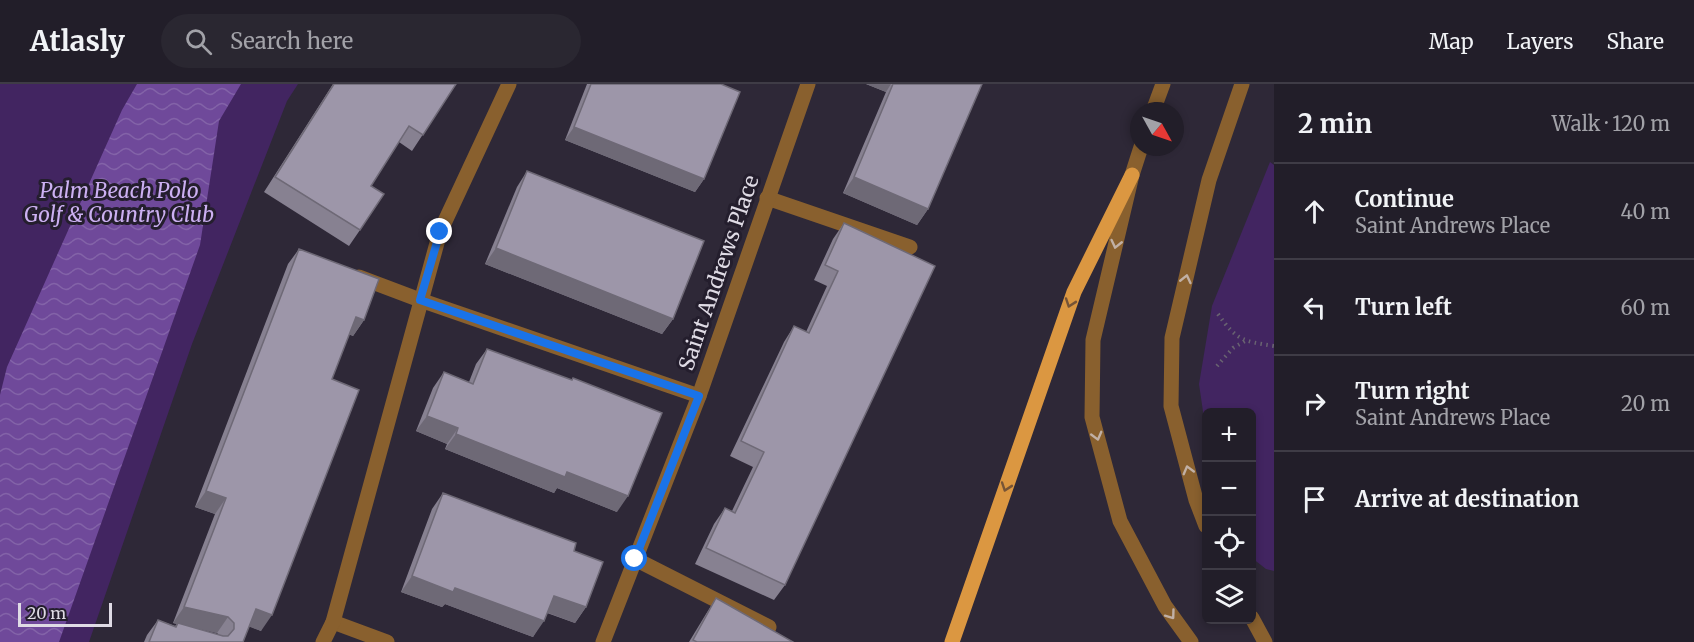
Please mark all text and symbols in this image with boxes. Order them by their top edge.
search box [161,14,581,68]
text: Atlasly [30,23,125,59]
icon: search [182,25,215,58]
text: Search here [230,27,353,55]
text: Map [1429,28,1474,55]
text: Layers [1507,28,1574,55]
text: Share [1607,28,1664,55]
north arrow [1130,102,1184,156]
text: 2 min [1298,107,1372,140]
text: Walk · 120 m [1552,111,1670,136]
street label: Saint Andrews Place [672,172,765,374]
park label: Palm Beach Polo Golf & Country Club [24,177,214,228]
text: Continue [1355,185,1454,213]
icon: ahead [1298,195,1331,228]
text: 40 m [1620,199,1670,224]
text: Saint Andrews Place [1355,213,1550,238]
route end [426,218,452,244]
one-way arrow [1110,239,1123,249]
one-way arrow [1178,275,1191,285]
icon: left [1298,291,1331,324]
text: Turn left [1355,293,1452,321]
text: 60 m [1620,295,1670,320]
one-way arrow [1065,297,1078,308]
text: Turn right [1355,377,1469,405]
icon: right [1298,387,1331,420]
text: 20 m [1621,391,1670,416]
text: Saint Andrews Place [1355,405,1550,430]
map controls [1202,408,1256,624]
button: + [1202,408,1256,462]
one-way arrow [1090,430,1102,441]
button: − [1202,462,1256,516]
one-way arrow [1183,466,1195,476]
one-way arrow [1001,482,1013,492]
icon: arrive [1298,483,1331,516]
text: Arrive at destination [1355,485,1579,513]
button: locate [1202,516,1256,570]
route start [621,545,647,571]
button: layers [1202,570,1256,624]
scale bar [18,600,112,628]
text: 20 m [27,603,66,623]
one-way arrow [1164,608,1175,619]

